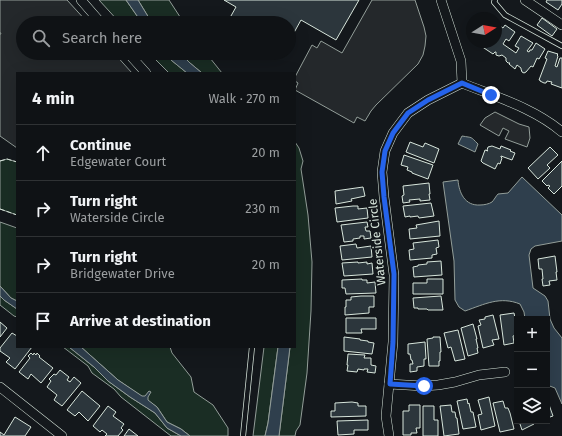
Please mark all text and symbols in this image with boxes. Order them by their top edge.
north arrow [466,12,502,48]
search box [16,16,296,60]
icon: search [30,27,52,49]
text: Search here [62,29,142,47]
route end [482,86,500,104]
text: 4 min [32,88,75,109]
text: Walk · 270 m [208,91,280,106]
text: Continue [70,136,131,154]
icon: ahead [32,142,54,164]
text: 20 m [252,145,280,160]
text: Edgewater Court [70,154,166,169]
text: Turn right [70,192,137,210]
icon: right [32,198,54,220]
street label: Waterside Circle [365,198,389,286]
text: 230 m [245,201,280,216]
text: Waterside Circle [70,210,164,225]
text: Turn right [70,248,137,266]
icon: right [32,254,54,276]
text: 20 m [252,257,280,272]
text: Bridgewater Drive [70,266,175,281]
icon: arrive [32,310,54,332]
text: Arrive at destination [70,312,211,330]
map controls [514,316,550,424]
button: + [514,316,550,352]
button: − [514,352,550,388]
route start [415,377,433,395]
button: layers [514,388,550,424]

